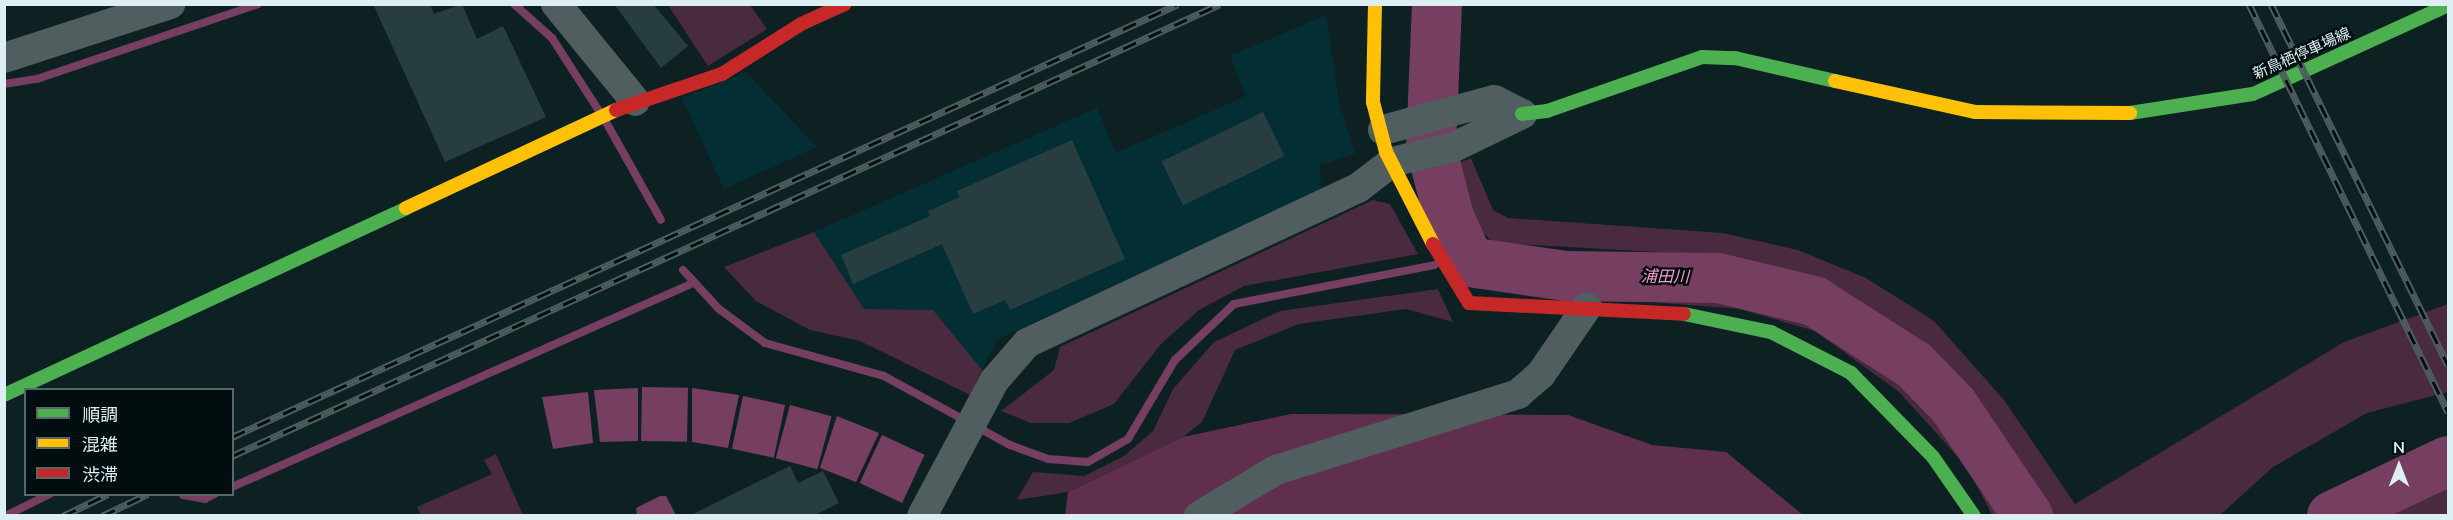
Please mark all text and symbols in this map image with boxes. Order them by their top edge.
street label: 新鳥栖停車場線 [2250,24,2354,84]
water label: 浦田川 [1641,267,1689,287]
legend [24,388,234,496]
text: 順調 [82,403,118,427]
text: 混雑 [82,433,118,457]
north arrow [2369,436,2429,496]
text: N [2393,437,2405,459]
text: 渋滞 [82,463,118,487]

